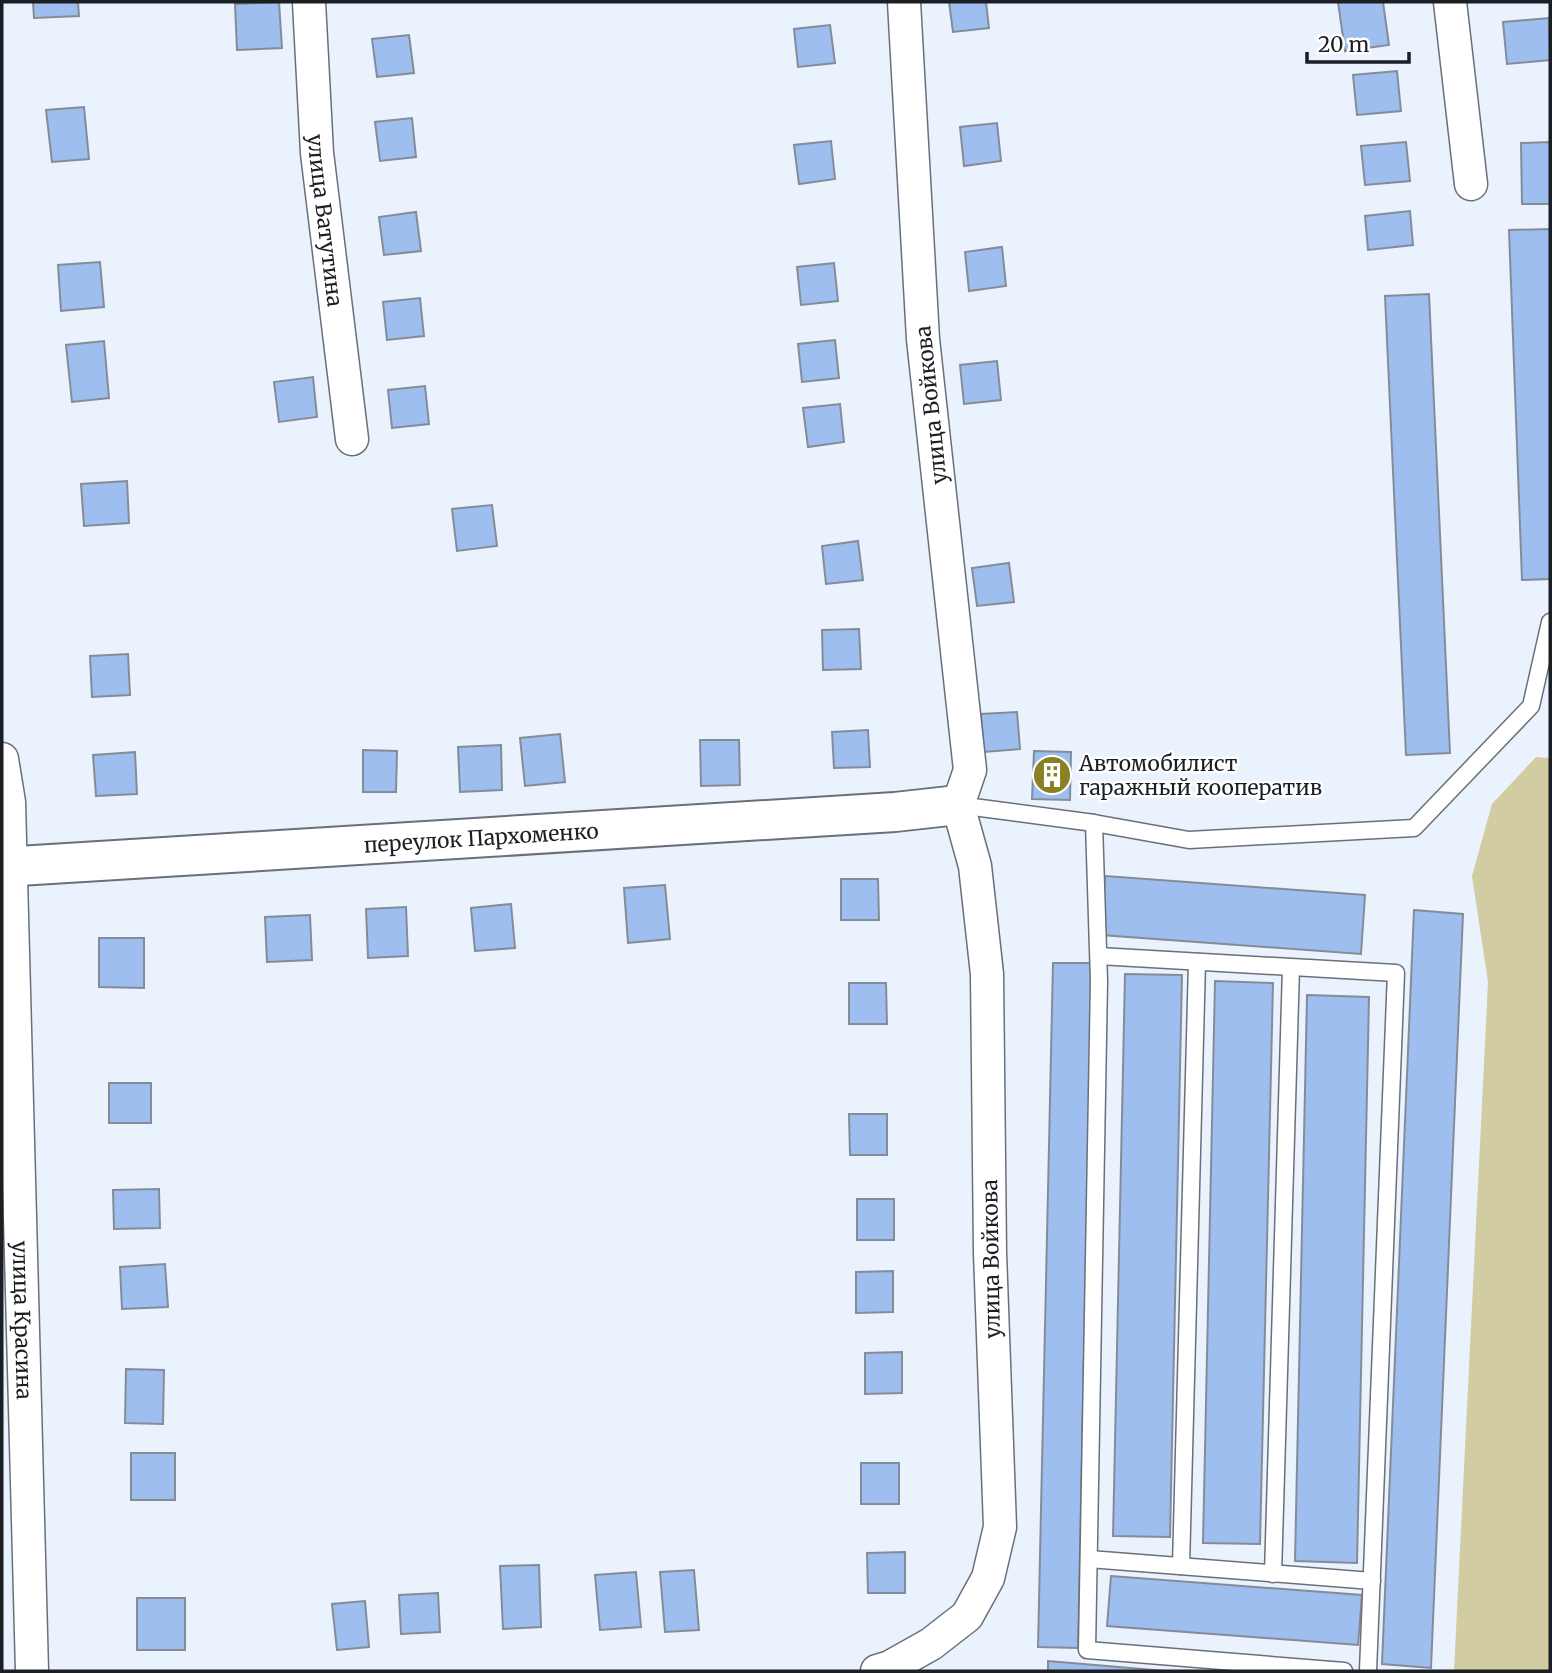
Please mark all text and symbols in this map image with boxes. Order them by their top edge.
scale bar [1307,21,1408,65]
text: 20 m [1318,31,1370,58]
street label: улица Ватутина [303,133,349,308]
street label: улица Войкова [909,324,953,486]
place label: Автомобилист гаражный кооператив [1078,750,1322,801]
building icon: Автомобилист гаражный кооператив [1031,754,1073,796]
street label: переулок Пархоменко [363,817,599,858]
street label: улица Войкова [976,1179,1006,1339]
street label: улица Красина [7,1241,38,1400]

